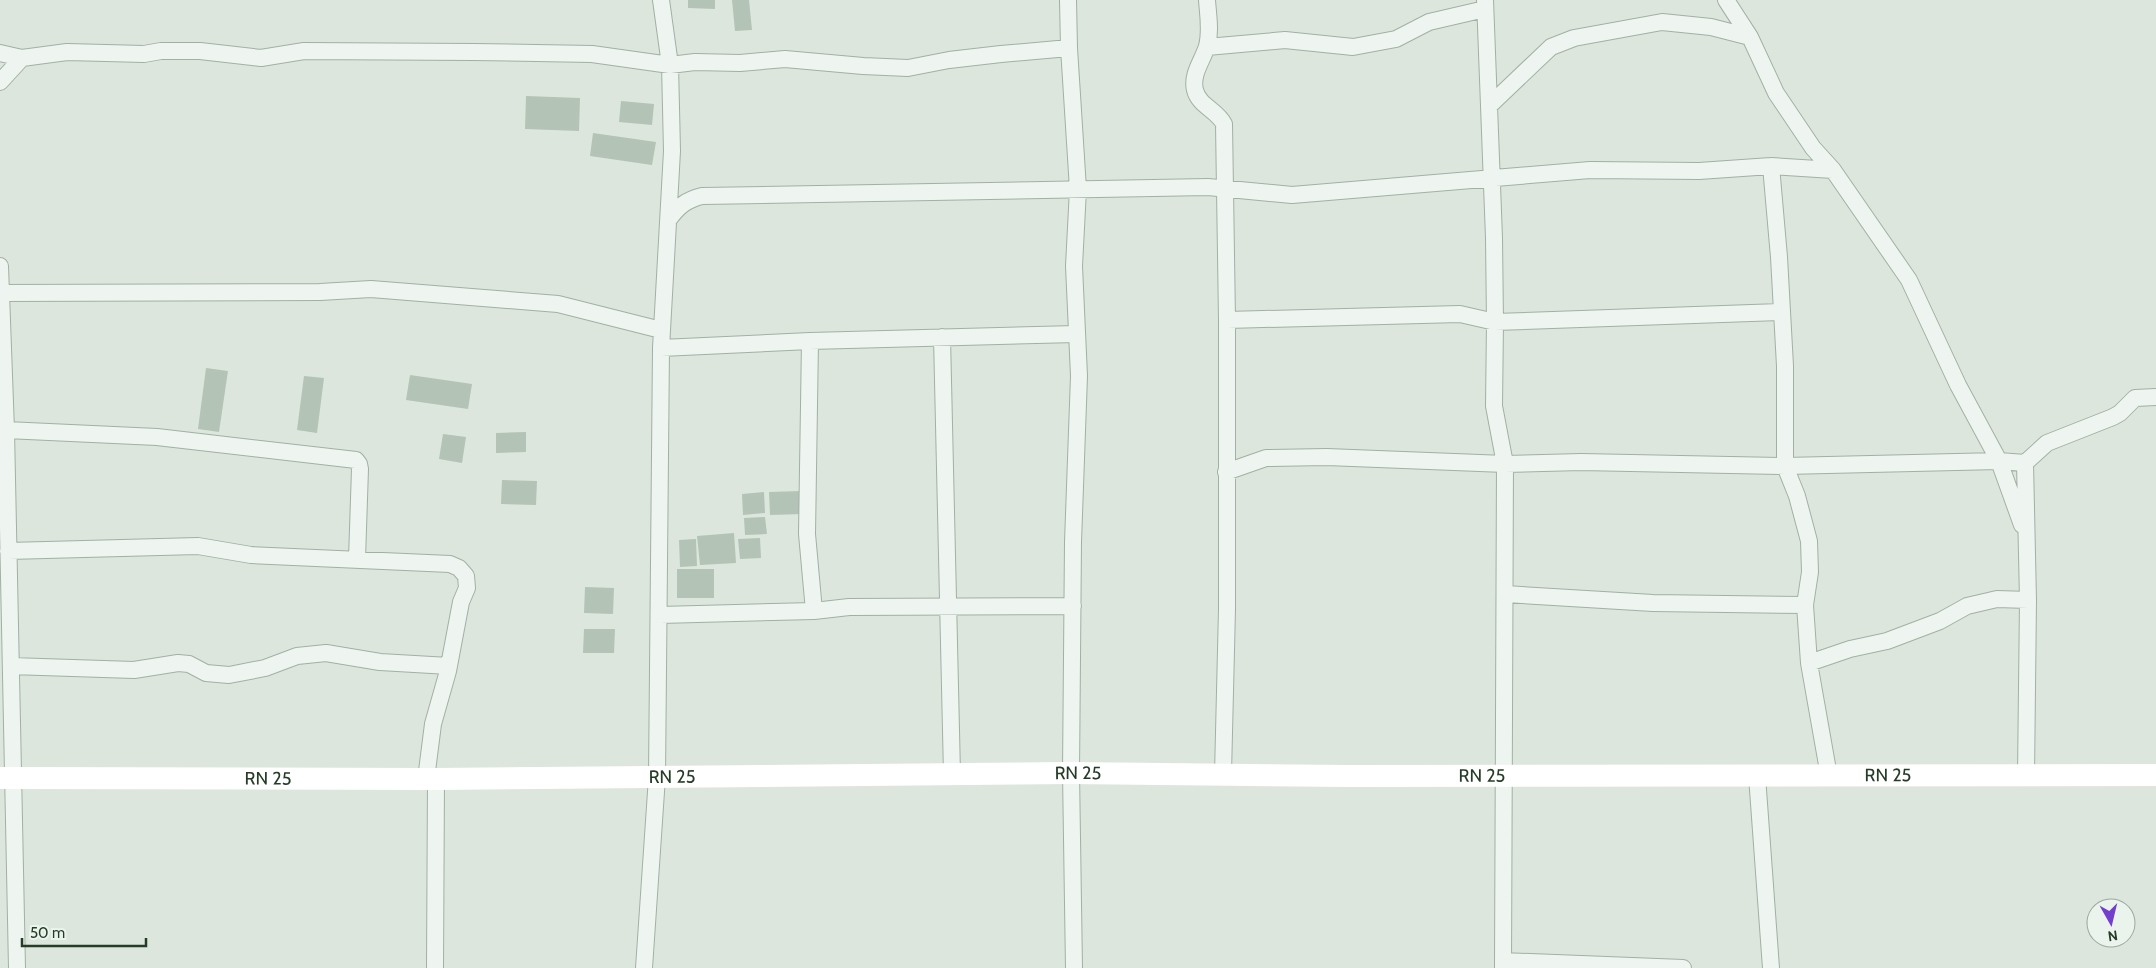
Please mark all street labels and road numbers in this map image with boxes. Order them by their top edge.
street label: RN 25 [1054,762,1101,784]
street label: RN 25 [1865,764,1911,786]
street label: RN 25 [1459,765,1505,787]
street label: RN 25 [648,766,695,788]
street label: RN 25 [245,768,291,790]

